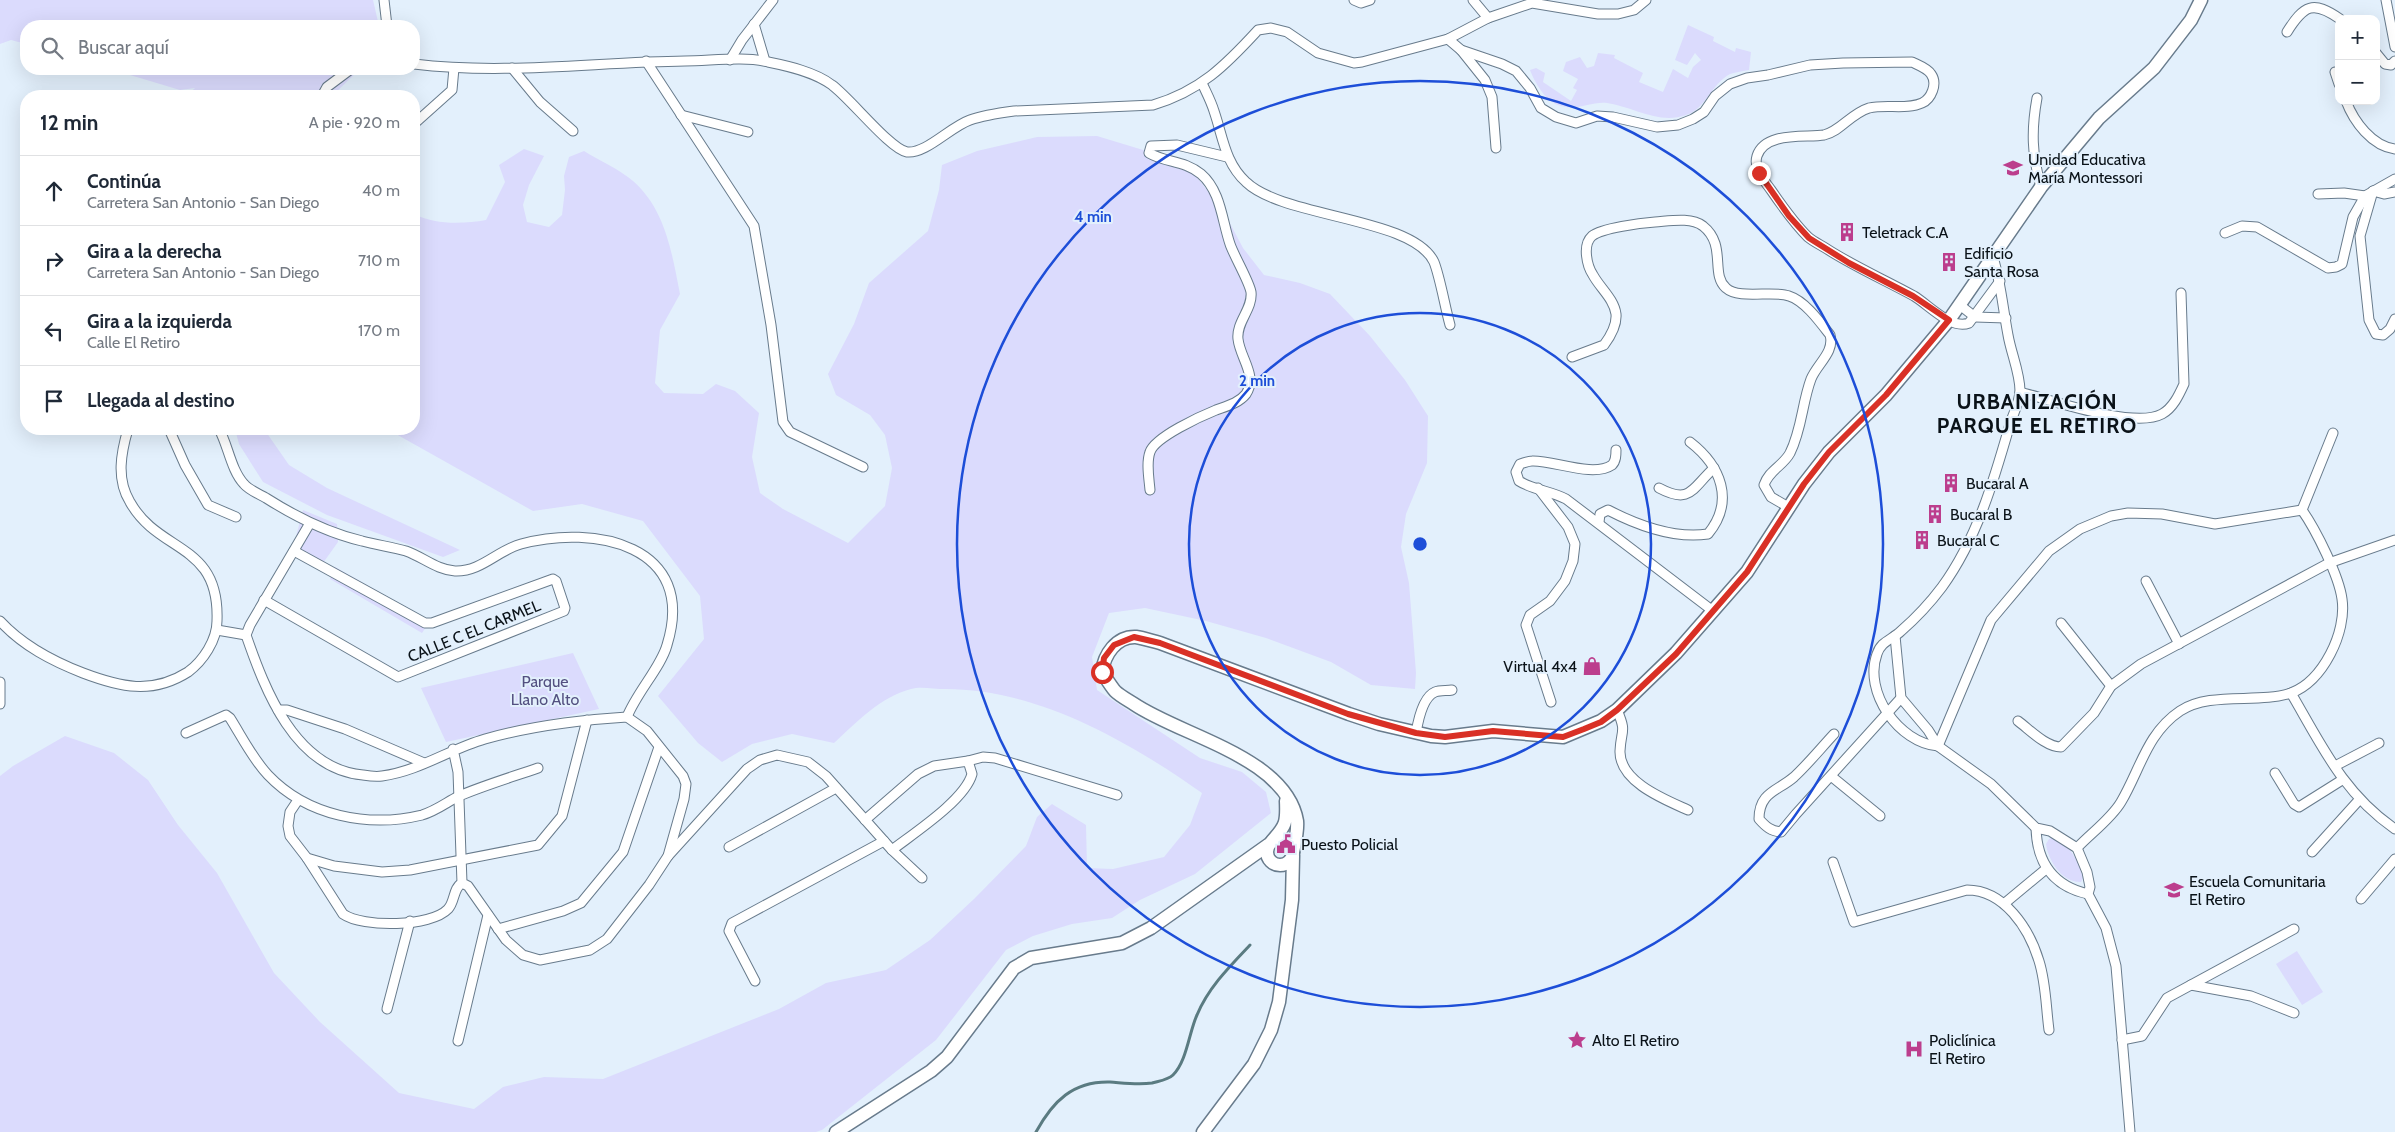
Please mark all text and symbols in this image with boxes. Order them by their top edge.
map controls [2335,15,2380,105]
button: + [2335,15,2380,60]
search box [20,20,420,75]
icon: search [38,34,66,62]
text: Buscar aquí [78,36,169,59]
button: − [2335,60,2380,105]
text: 12 min [40,110,98,135]
text: A pie · 920 m [309,113,400,132]
place label: Unidad Educativa María Montessori [2028,150,2146,187]
school or university icon: Unidad Educativa María Montessori [2002,157,2024,179]
route end [1748,162,1771,185]
text: Continúa [87,170,161,193]
icon: ahead [40,177,68,205]
text: 40 m [362,181,400,200]
text: Carretera San Antonio - San Diego [87,193,319,212]
text: 4 min [1074,208,1112,226]
building icon: Teletrack C.A [1836,221,1858,243]
place label: Teletrack C.A [1862,223,1949,242]
text: Gira a la derecha [87,240,222,263]
place label: Edificio Santa Rosa [1964,244,2039,281]
icon: right [40,247,68,275]
text: 710 m [358,251,400,270]
building icon: Edificio Santa Rosa [1938,251,1960,273]
text: Carretera San Antonio - San Diego [87,263,319,282]
text: Gira a la izquierda [87,310,232,333]
icon: left [40,317,68,345]
text: 170 m [358,321,400,340]
text: Calle El Retiro [87,333,180,352]
text: 2 min [1239,372,1275,390]
icon: arrive [40,387,68,415]
text: Llegada al destino [87,389,234,412]
district label: URBANIZACIÓN PARQUE EL RETIRO [1937,389,2137,438]
building icon: Bucaral A [1940,472,1962,494]
place label: Bucaral A [1966,474,2029,493]
building icon: Bucaral B [1924,503,1946,525]
place label: Bucaral B [1950,505,2013,524]
building icon: Bucaral C [1911,529,1933,551]
place label: Bucaral C [1937,531,2000,550]
centre of rings [1411,535,1429,553]
street label: CALLE C EL CARMEL [405,596,543,666]
shop icon: Virtual 4x4 [1581,655,1603,677]
place label: Virtual 4x4 [1503,657,1577,676]
route start [1091,661,1114,684]
park label: Parque Llano Alto [511,672,579,709]
public building icon: Puesto Policial [1275,833,1297,855]
place label: Puesto Policial [1301,835,1398,854]
place label: Escuela Comunitaria El Retiro [2189,872,2326,909]
school or university icon: Escuela Comunitaria El Retiro [2163,879,2185,901]
place icon: Alto El Retiro [1566,1029,1588,1051]
place label: Alto El Retiro [1592,1031,1680,1050]
place label: Policlínica El Retiro [1929,1031,1996,1068]
hospital icon: Policlínica El Retiro [1903,1038,1925,1060]

